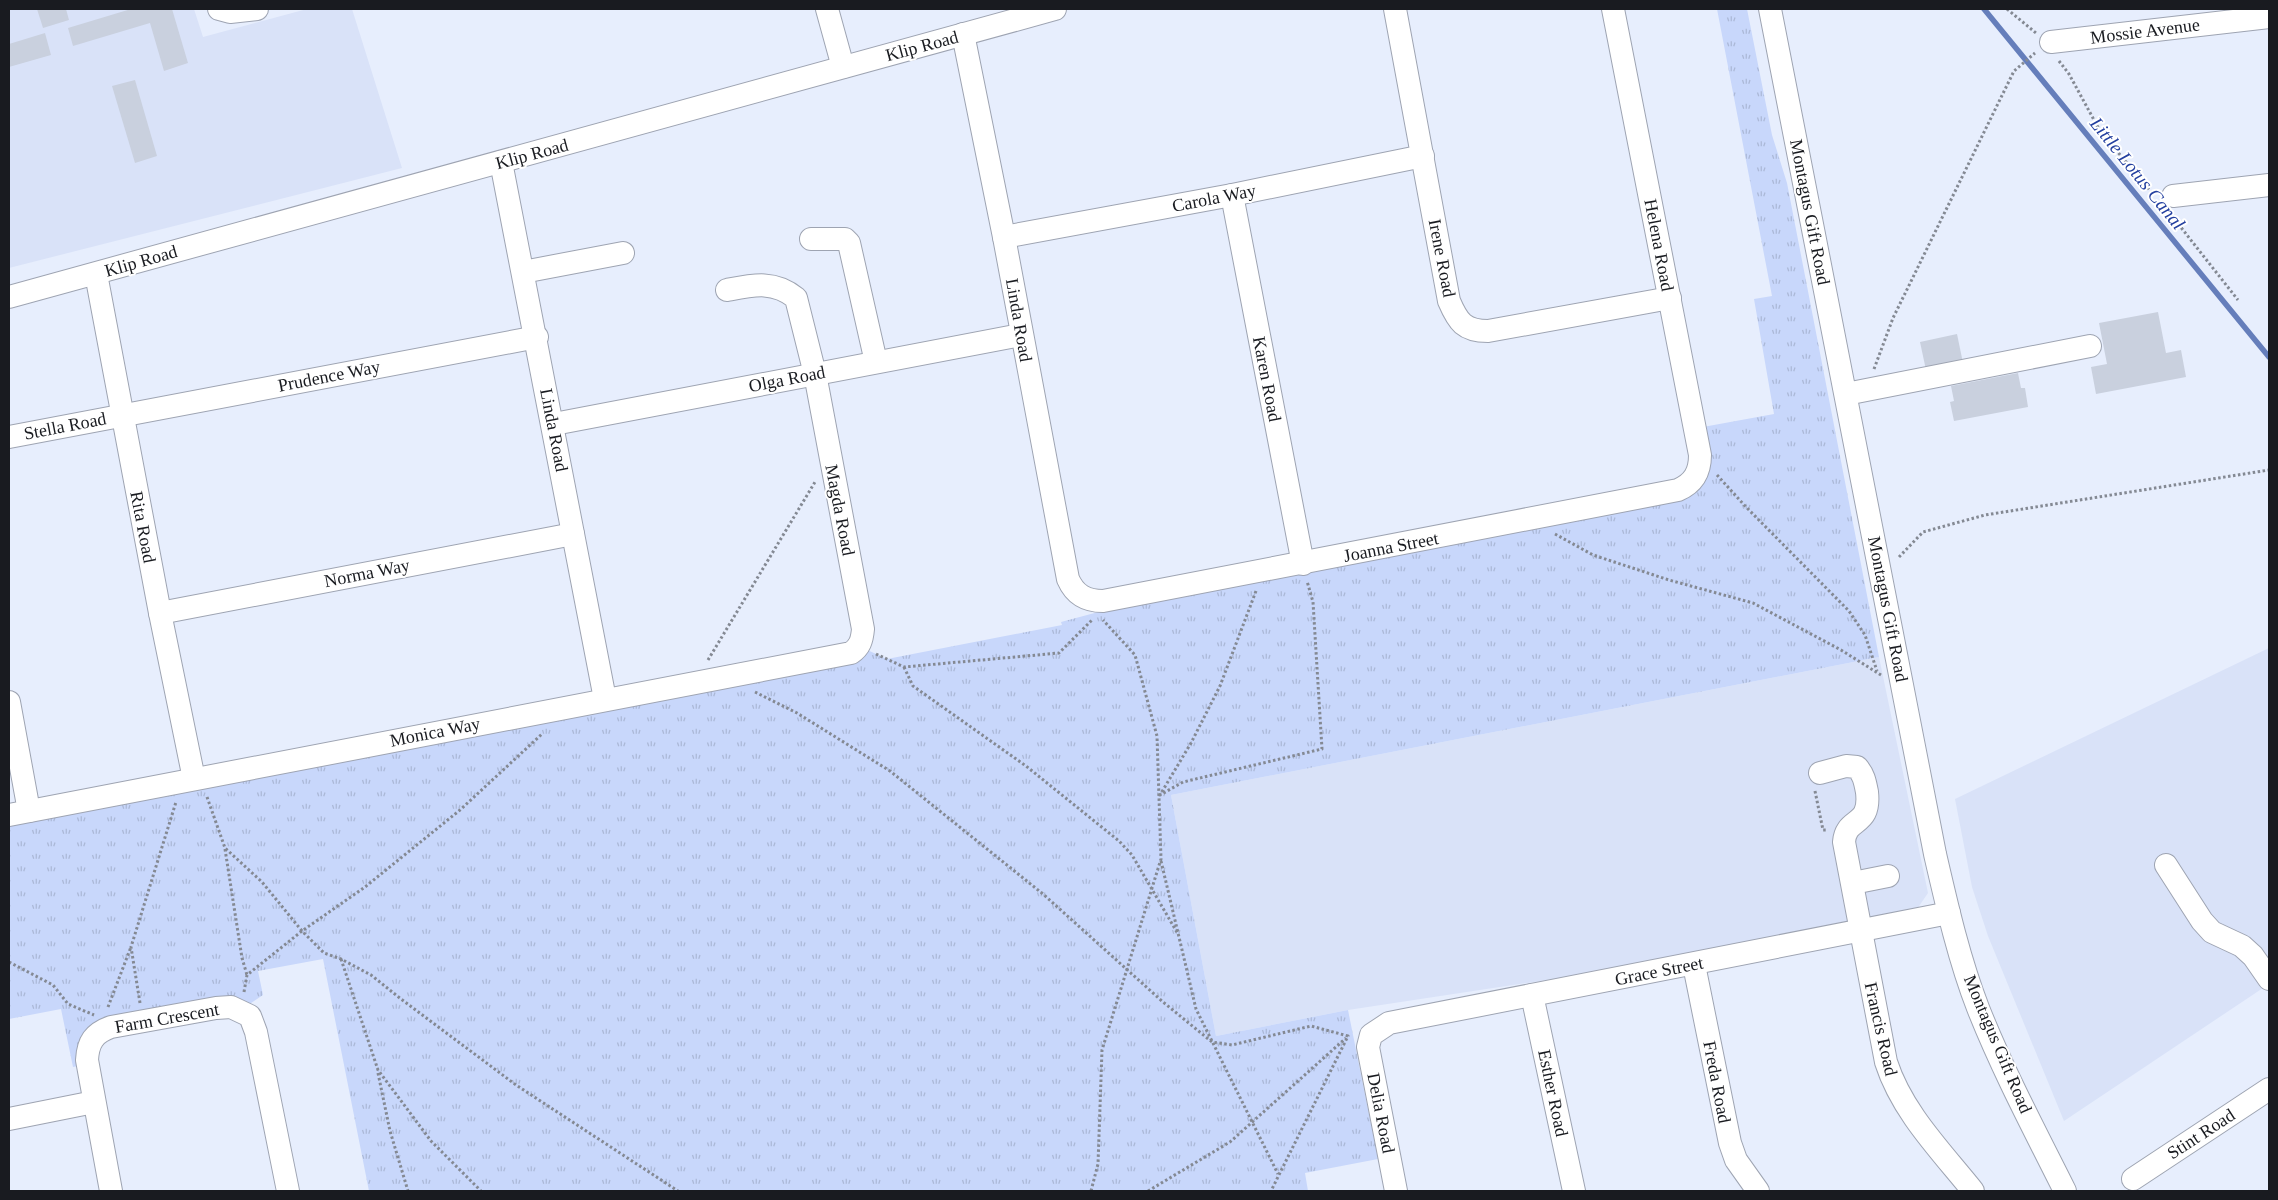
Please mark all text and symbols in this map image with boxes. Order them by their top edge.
street label: Mossie Avenue [2089,14,2201,48]
street label: Klip Road [883,27,961,65]
water label: Little Lotus Canal [2085,112,2189,234]
street label: Klip Road [493,135,571,173]
street label: Montagus Gift Road [1786,137,1834,287]
street label: Carola Way [1171,180,1257,216]
street label: Helena Road [1640,197,1678,293]
street label: Irene Road [1425,217,1459,299]
street label: Klip Road [102,241,180,281]
street label: Linda Road [1002,277,1036,363]
street label: Karen Road [1249,335,1285,423]
street label: Prudence Way [276,356,382,396]
street label: Olga Road [747,362,827,396]
street label: Linda Road [536,387,572,473]
street label: Stella Road [22,408,108,444]
street label: Magda Road [821,463,859,557]
street label: Rita Road [126,490,160,564]
street label: Joanna Street [1342,528,1440,566]
street label: Montagus Gift Road [1864,534,1912,684]
street label: Norma Way [323,555,411,591]
street label: Monica Way [388,713,482,751]
street label: Grace Street [1613,953,1705,989]
street label: Montagus Gift Road [1960,972,2036,1116]
street label: Francis Road [1861,980,1901,1078]
street label: Farm Crescent [113,999,221,1037]
street label: Freda Road [1699,1039,1735,1125]
street label: Esther Road [1534,1048,1572,1138]
street label: Delia Road [1363,1071,1399,1155]
street label: Stint Road [2163,1105,2239,1163]

